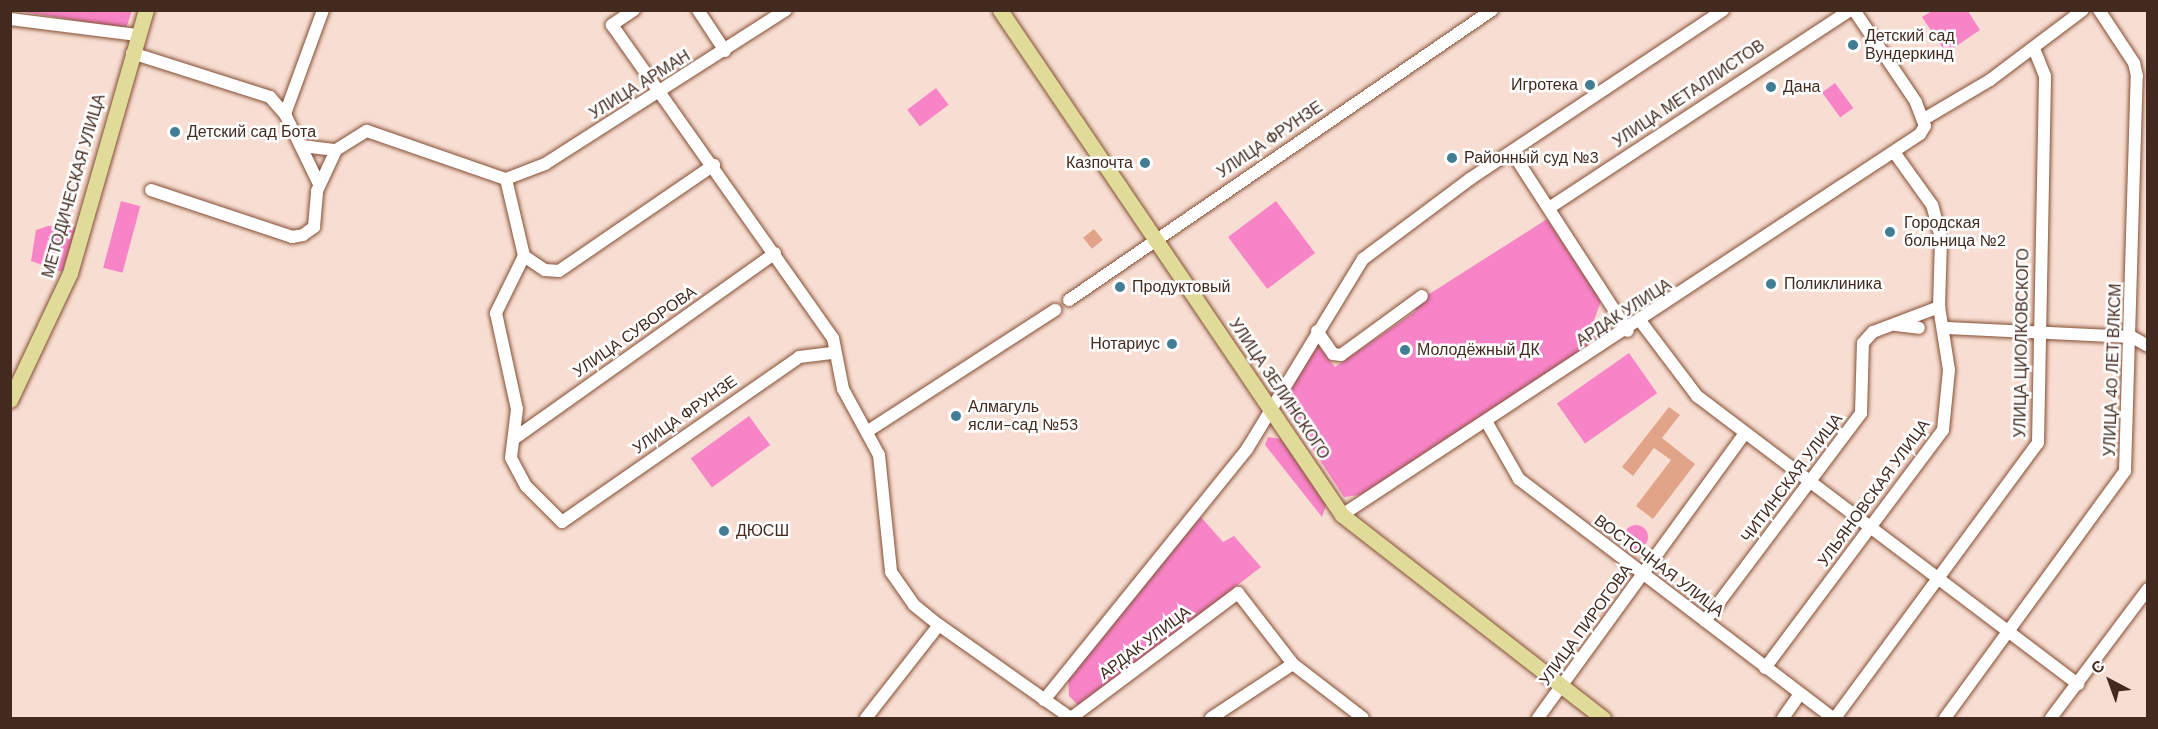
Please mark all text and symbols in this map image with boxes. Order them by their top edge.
place label: Детский сад Вундеркинд [1865,26,1955,64]
street label: УЛИЦА МЕТАЛЛИСТОВ [1610,36,1768,152]
marker: Детский сад Вундеркинд [1846,38,1860,52]
street label: УЛИЦА АРМАН [586,46,694,124]
place label: Игротека [1511,75,1578,95]
place label: Дана [1783,77,1820,97]
marker: Игротека [1583,78,1597,92]
marker: Дана [1764,80,1778,94]
street label: МЕТОДИЧЕСКАЯ УЛИЦА [39,92,109,280]
street label: УЛИЦА ФРУНЗЕ [1214,98,1326,182]
place label: Детский сад Бота [187,122,316,142]
marker: Детский сад Бота [168,125,182,139]
place label: Районный суд №3 [1464,148,1599,168]
marker: Районный суд №3 [1445,151,1459,165]
place label: Казпочта [1066,153,1133,173]
marker: Казпочта [1138,156,1152,170]
place label: Городская больница №2 [1904,213,2006,251]
marker: Городская больница №2 [1881,223,1899,241]
street label: УЛИЦА ЦИОЛКОВСКОГО [2011,248,2033,438]
place label: Поликлиника [1784,274,1882,294]
street label: АРДАК УЛИЦА [1573,275,1675,351]
marker: Поликлиника [1762,275,1780,293]
place label: Продуктовый [1132,277,1230,297]
marker: Продуктовый [1113,280,1127,294]
street label: УЛИЦА СУВОРОВА [570,282,700,382]
street label: УЛИЦА 40 ЛЕТ ВЛКСМ [2100,283,2126,457]
street label: УЛИЦА ЗЕЛИНСКОГО [1225,315,1333,463]
place label: Нотариус [1090,334,1160,354]
marker: Нотариус [1165,337,1179,351]
place label: Молодёжный ДК [1417,340,1540,360]
marker: Молодёжный ДК [1398,343,1412,357]
street label: УЛИЦА ФРУНЗЕ [629,372,741,458]
place label: Алмагуль ясли-сад №53 [968,397,1078,435]
marker: Алмагуль ясли-сад №53 [949,409,963,423]
street label: ЧИТИНСКАЯ УЛИЦА [1737,410,1847,546]
street label: УЛЬЯНОВСКАЯ УЛИЦА [1814,416,1934,570]
street label: ВОСТОЧНАЯ УЛИЦА [1590,511,1728,621]
place label: ДЮСШ [736,521,789,541]
marker: ДЮСШ [717,524,731,538]
street label: УЛИЦА ПИРОГОВА [1536,561,1636,689]
street label: АРДАК УЛИЦА [1095,602,1195,684]
north arrow [2080,651,2140,711]
text: С [2087,655,2109,679]

